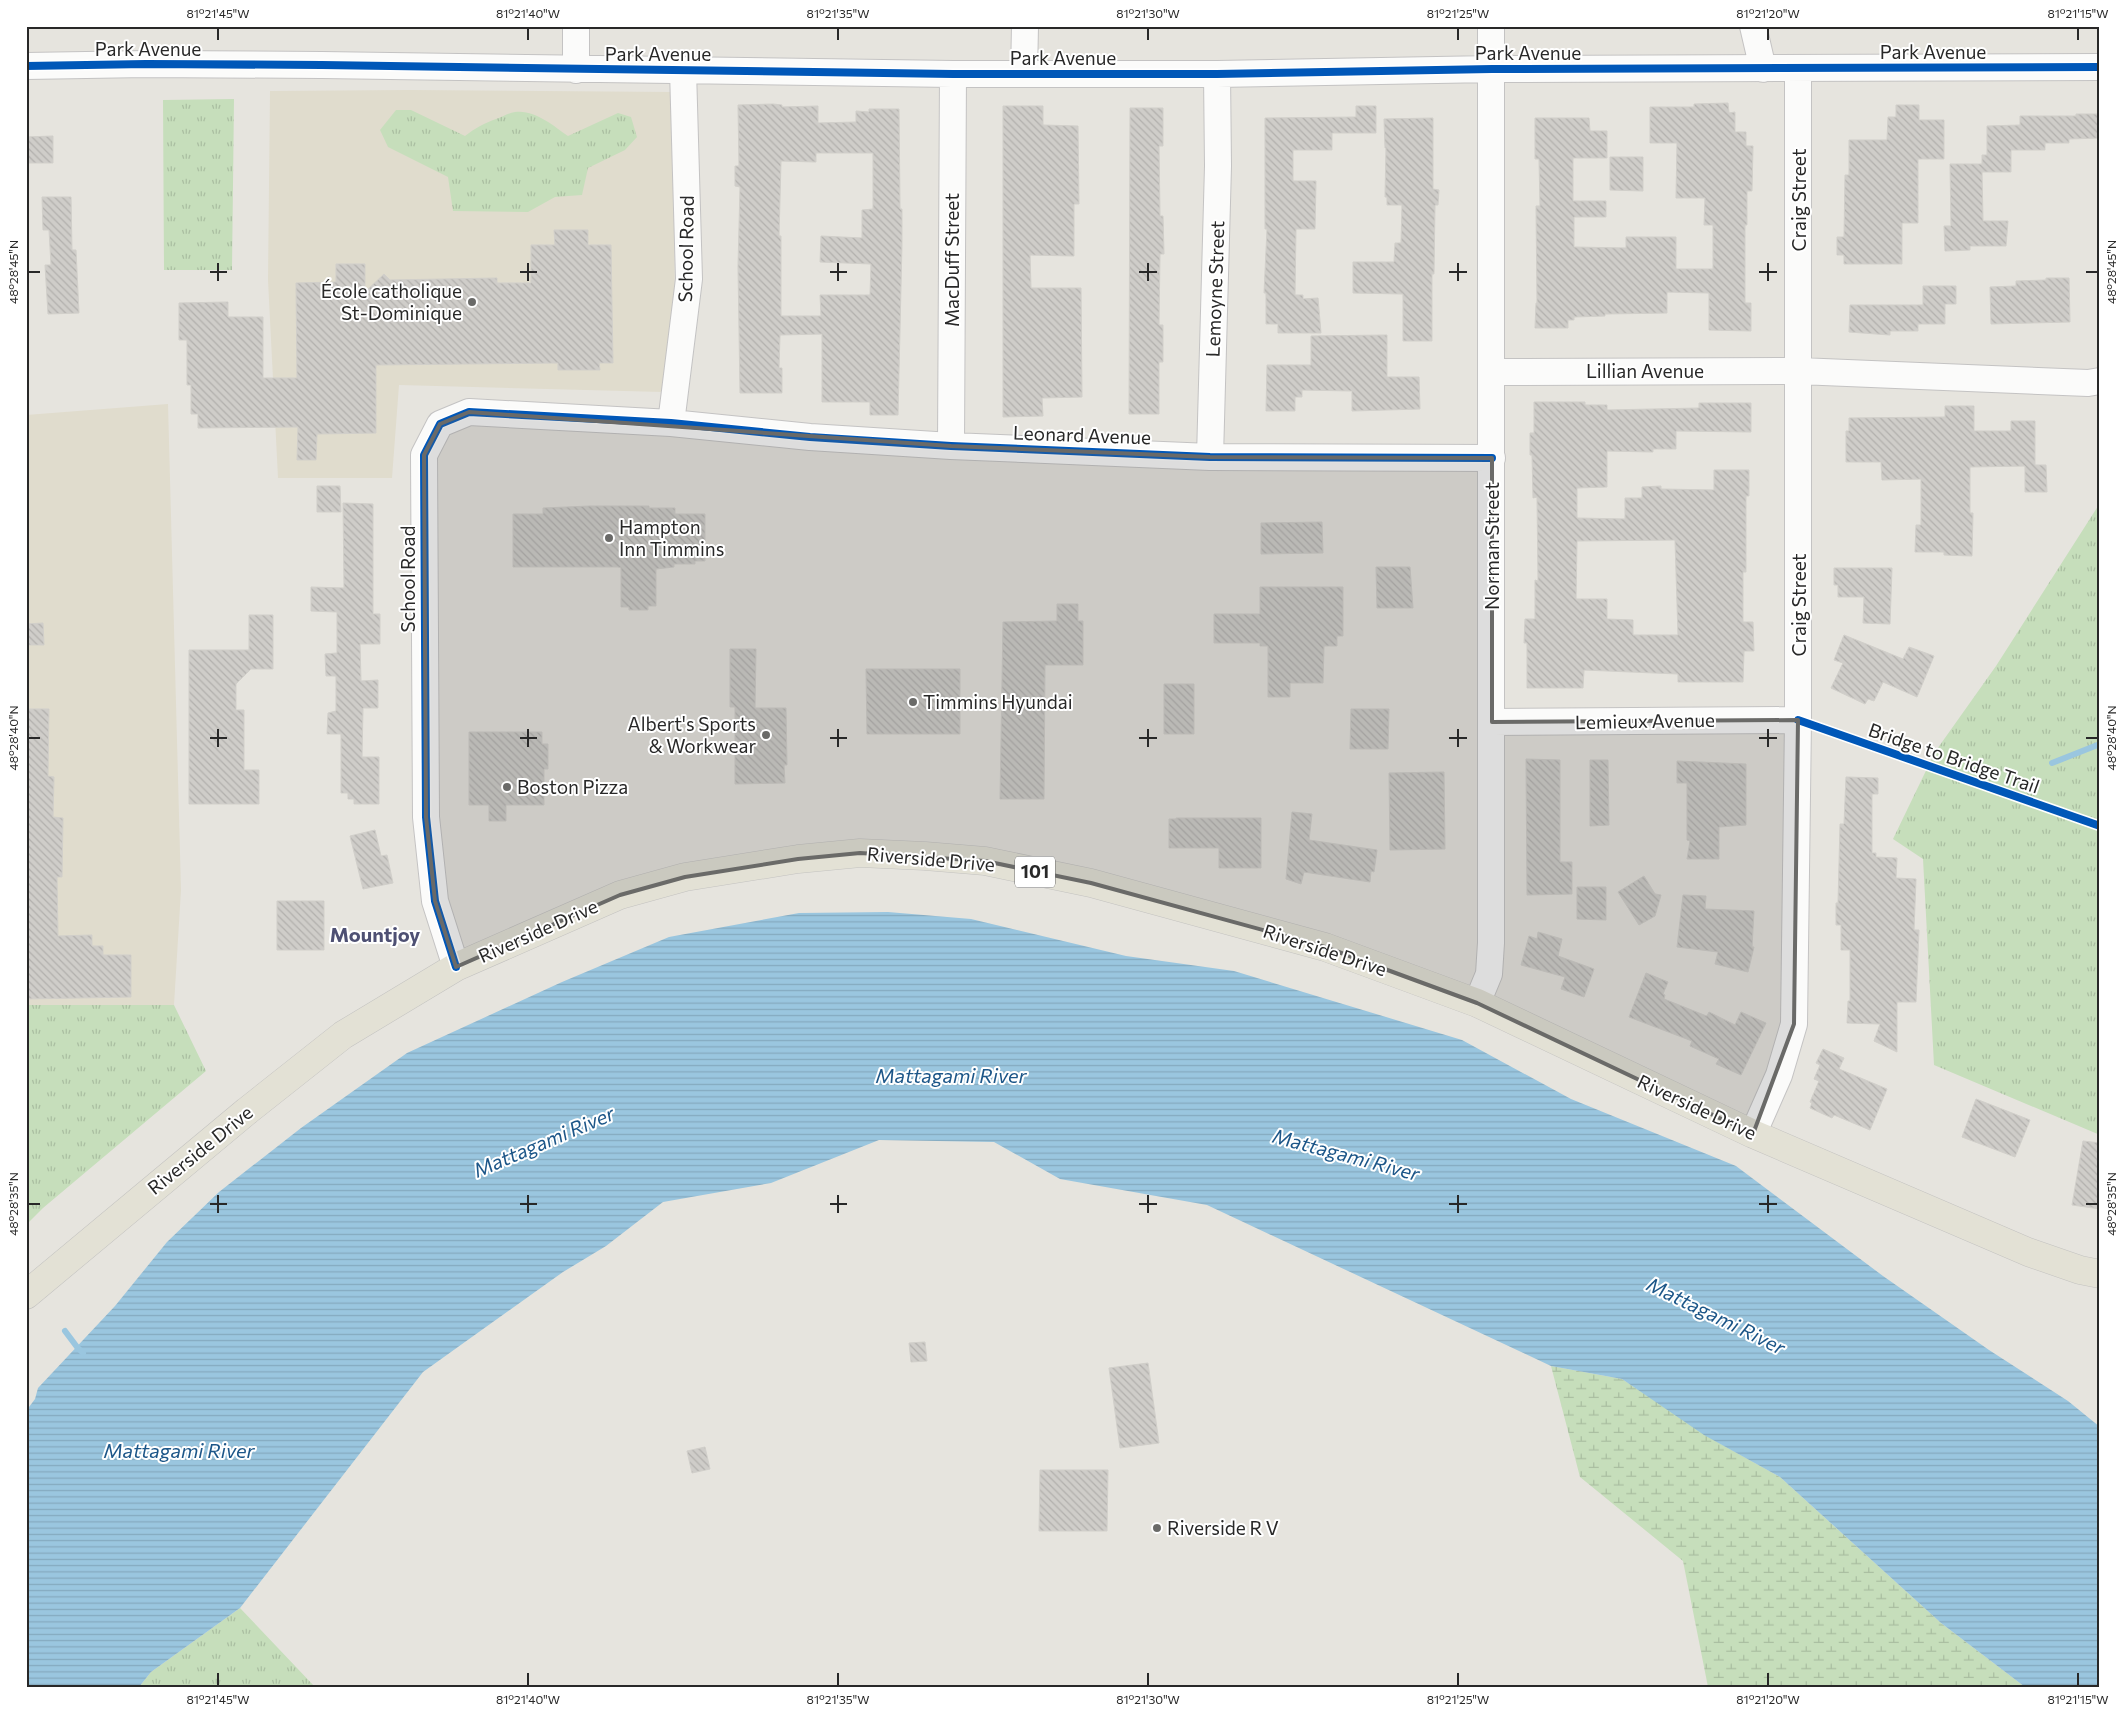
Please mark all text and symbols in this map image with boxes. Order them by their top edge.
text: 81°21'45"W [186,6,250,20]
text: 81°21'40"W [496,6,560,20]
text: 81°21'35"W [807,6,869,20]
text: 81°21'30"W [1116,6,1180,20]
text: 81°21'25"W [1427,6,1489,20]
text: 81°21'20"W [1736,6,1800,20]
text: 81°21'15"W [2047,6,2109,20]
street label: Park Avenue [95,37,201,60]
street label: Park Avenue [1880,40,1986,63]
street label: Park Avenue [1475,41,1581,64]
street label: Park Avenue [605,42,711,65]
street label: Park Avenue [1010,46,1116,69]
street label: Craig Street [1787,148,1810,251]
street label: MacDuff Street [940,193,963,327]
street label: School Road [673,195,698,303]
street label: Lemoyne Street [1201,220,1228,358]
text: 48°28'45"N [6,240,20,304]
text: 48°28'45"N [2104,240,2118,304]
place label: École catholique St-Dominique [321,279,462,324]
marker: École catholique St-Dominique [466,296,478,308]
street label: Lillian Avenue [1586,359,1704,382]
street label: Leonard Avenue [1013,421,1152,448]
street label: Norman Street [1480,482,1503,610]
place label: Hampton Inn Timmins [619,515,724,560]
street label: School Road [396,526,419,632]
marker: Hampton Inn Timmins [603,532,615,544]
street label: Craig Street [1787,553,1810,656]
place label: Timmins Hyundai [923,690,1073,713]
marker: Timmins Hyundai [907,696,919,708]
text: 48°28'40"N [6,706,20,770]
text: 48°28'40"N [2104,706,2118,770]
street label: Lemieux Avenue [1575,708,1715,733]
place label: Albert's Sports & Workwear [628,712,756,757]
street label: Bridge to Bridge Trail [1866,717,2043,798]
marker: Albert's Sports & Workwear [760,729,772,741]
place label: Boston Pizza [517,775,628,798]
marker: Boston Pizza [501,781,513,793]
street label: Riverside Drive [866,841,996,876]
road number: 101 [1015,856,1055,888]
street label: Riverside Drive [474,894,601,967]
street label: Riverside Drive [1261,919,1390,980]
district label: Mountjoy [330,922,420,946]
water label: Mattagami River [876,1063,1027,1087]
street label: Riverside Drive [1634,1069,1760,1144]
street label: Riverside Drive [143,1100,257,1199]
water label: Mattagami River [469,1100,619,1182]
water label: Mattagami River [1270,1123,1423,1185]
text: 48°28'35"N [6,1172,20,1236]
text: 48°28'35"N [2104,1172,2118,1236]
water label: Mattagami River [1643,1271,1790,1359]
water label: Mattagami River [104,1438,255,1462]
place label: Riverside R V [1167,1516,1279,1539]
marker: Riverside R V [1151,1522,1163,1534]
text: 81°21'45"W [186,1692,250,1706]
text: 81°21'40"W [496,1692,560,1706]
text: 81°21'35"W [807,1692,869,1706]
text: 81°21'30"W [1116,1692,1180,1706]
text: 81°21'25"W [1427,1692,1489,1706]
text: 81°21'20"W [1736,1692,1800,1706]
text: 81°21'15"W [2047,1692,2109,1706]

